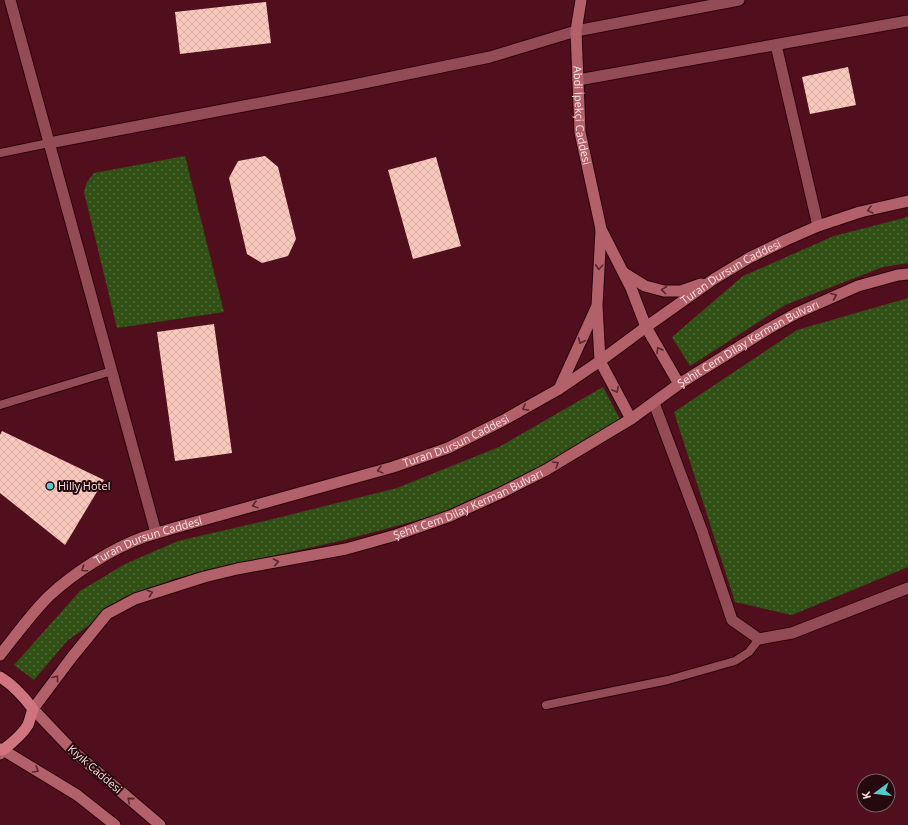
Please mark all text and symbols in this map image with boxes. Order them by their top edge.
street label: Abdi İpekçi Caddesi [570,65,595,166]
one-way arrow [867,205,873,213]
street label: Turan Dursun Caddesi [677,236,783,307]
one-way arrow [595,264,603,270]
one-way arrow [660,286,667,295]
one-way arrow [831,293,838,301]
street label: Şehit Cem Dilay Kerman Bulvarı [674,296,821,390]
one-way arrow [578,337,586,344]
one-way arrow [657,347,664,355]
one-way arrow [611,386,618,393]
one-way arrow [522,404,529,411]
street label: Turan Dursun Caddesi [401,411,511,470]
one-way arrow [552,462,559,469]
one-way arrow [377,465,384,474]
street label: Şehit Cem Dilay Kerman Bulvarı [391,465,545,542]
place label: Hilly Hotel [58,478,110,493]
marker: Hilly Hotel [45,481,55,491]
one-way arrow [252,500,259,509]
street label: Turan Dursun Caddesi [91,513,204,567]
one-way arrow [273,558,280,567]
one-way arrow [81,564,88,572]
one-way arrow [147,590,154,598]
one-way arrow [52,676,59,683]
street label: Kıyık Caddesi [65,741,126,796]
one-way arrow [32,766,39,773]
north arrow [856,773,896,813]
text: K [857,790,874,801]
one-way arrow [128,797,135,804]

